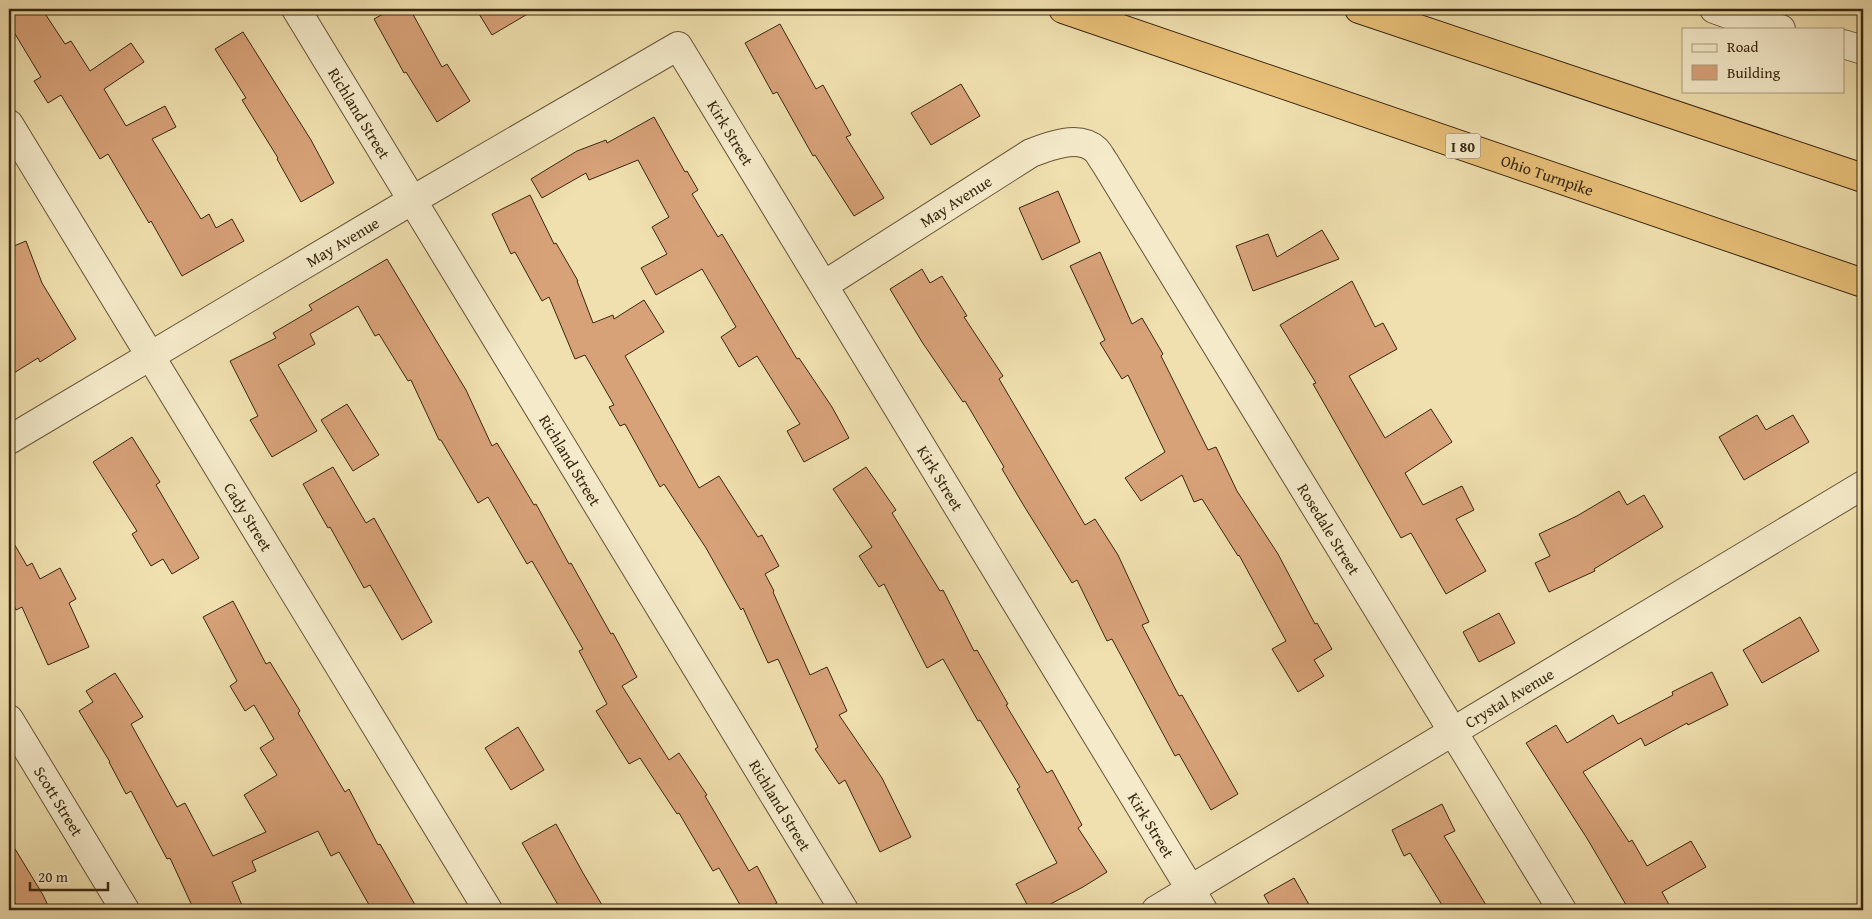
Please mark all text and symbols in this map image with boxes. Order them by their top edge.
legend [1682,28,1844,92]
text: Road [1727,36,1758,57]
text: Building [1727,62,1781,83]
street label: Richland Street [322,63,397,164]
street label: Kirk Street [702,96,760,170]
road number: I 80 [1446,134,1480,158]
street label: Ohio Turnpike [1498,148,1597,202]
street label: May Avenue [915,169,996,233]
street label: May Avenue [301,211,384,273]
street label: Richland Street [533,410,608,511]
street label: Kirk Street [911,441,970,516]
street label: Cady Street [218,478,279,556]
street label: Rosedale Street [1292,479,1366,580]
street label: Crystal Avenue [1460,662,1558,734]
street label: Richland Street [743,755,818,856]
street label: Scott Street [28,761,90,841]
street label: Kirk Street [1122,788,1181,863]
scale bar [30,859,108,891]
text: 20 m [38,866,69,887]

